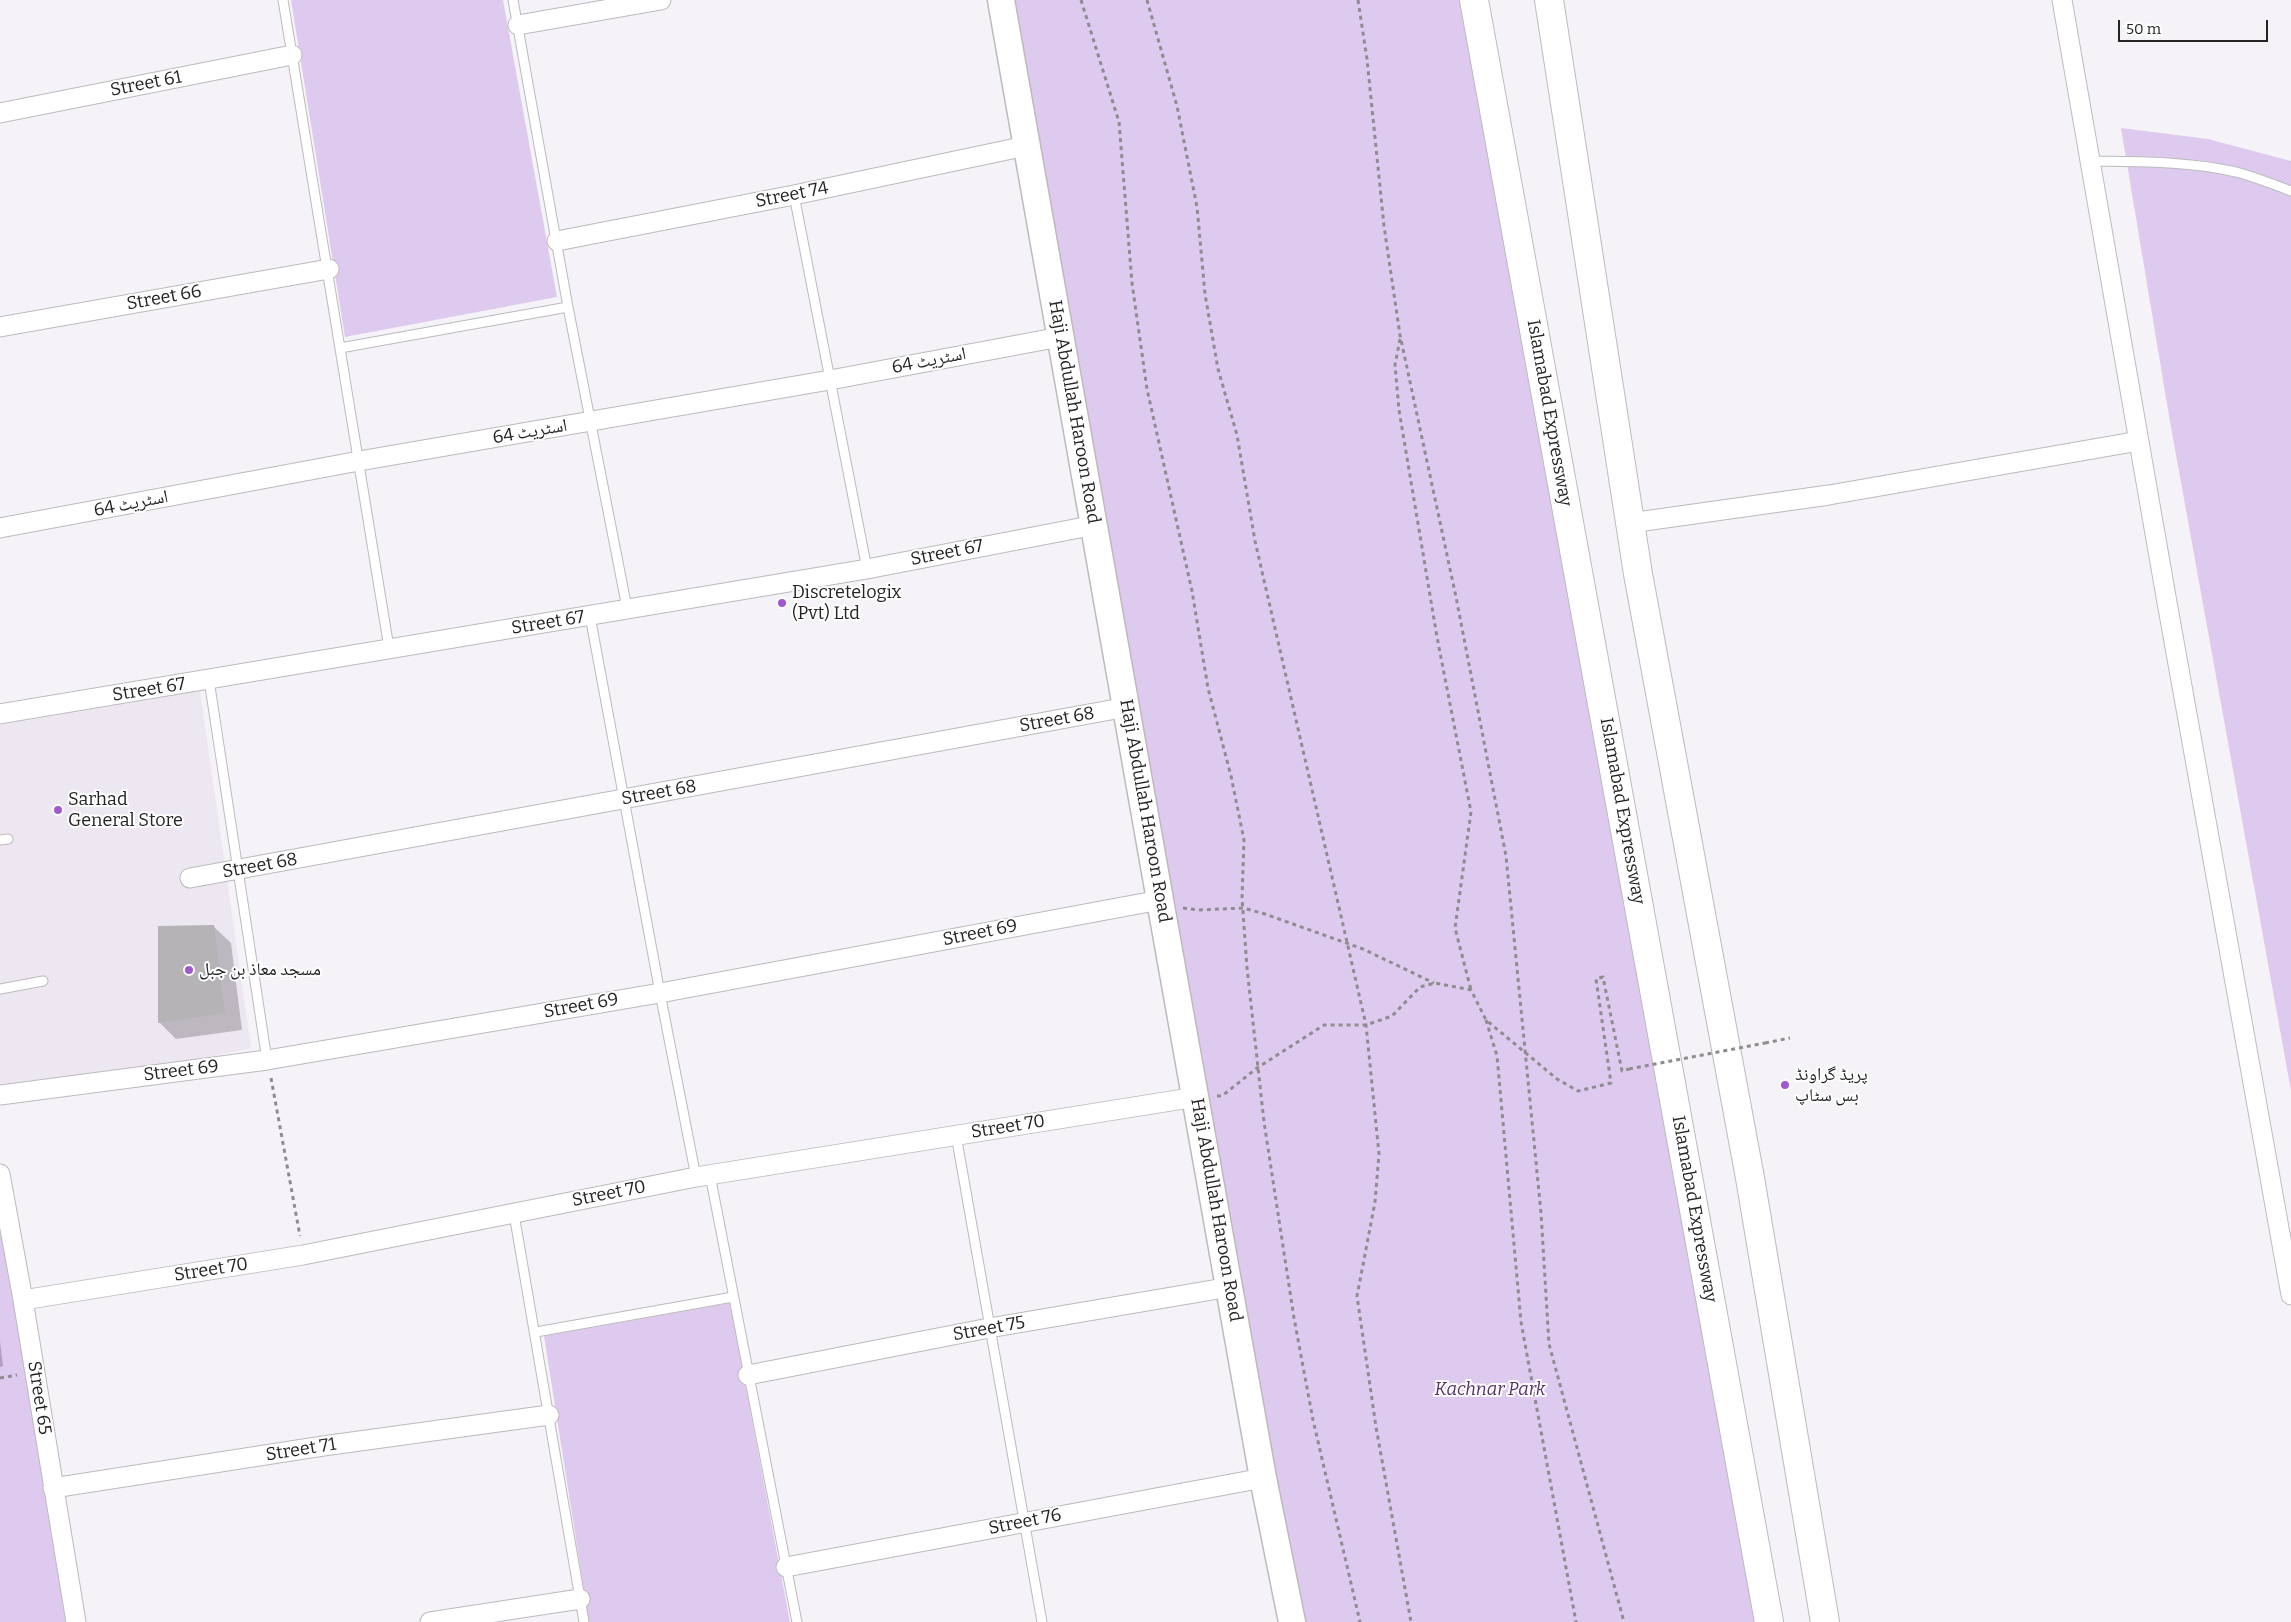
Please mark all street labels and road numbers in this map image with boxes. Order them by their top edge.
street label: Street 61 [109,67,183,101]
street label: Street 74 [754,177,830,213]
street label: Street 66 [125,281,203,315]
street label: Haji Abdullah Haroon Road [1044,299,1104,525]
street label: Islamabad Expressway [1522,318,1576,508]
street label: اسٹریٹ 64 [890,343,968,379]
street label: اسٹریٹ 64 [491,415,569,449]
street label: اسٹریٹ 64 [92,486,170,522]
street label: Street 67 [909,535,985,571]
street label: Street 67 [510,607,586,639]
street label: Street 67 [111,674,187,706]
street label: Haji Abdullah Haroon Road [1115,698,1175,924]
street label: Street 68 [1018,703,1096,737]
street label: Islamabad Expressway [1595,716,1649,906]
street label: Street 68 [620,776,698,810]
street label: Street 68 [221,849,299,883]
street label: Street 69 [941,915,1019,951]
street label: Street 69 [542,989,620,1023]
street label: Street 69 [142,1056,220,1086]
street label: Haji Abdullah Haroon Road [1186,1097,1246,1323]
street label: Street 70 [969,1110,1047,1144]
street label: Islamabad Expressway [1667,1114,1721,1304]
street label: Street 70 [570,1176,648,1212]
street label: Street 70 [172,1253,250,1287]
street label: Street 75 [951,1312,1027,1346]
street label: Street 65 [23,1360,55,1436]
street label: Street 71 [264,1434,338,1466]
street label: Street 76 [987,1504,1063,1540]

